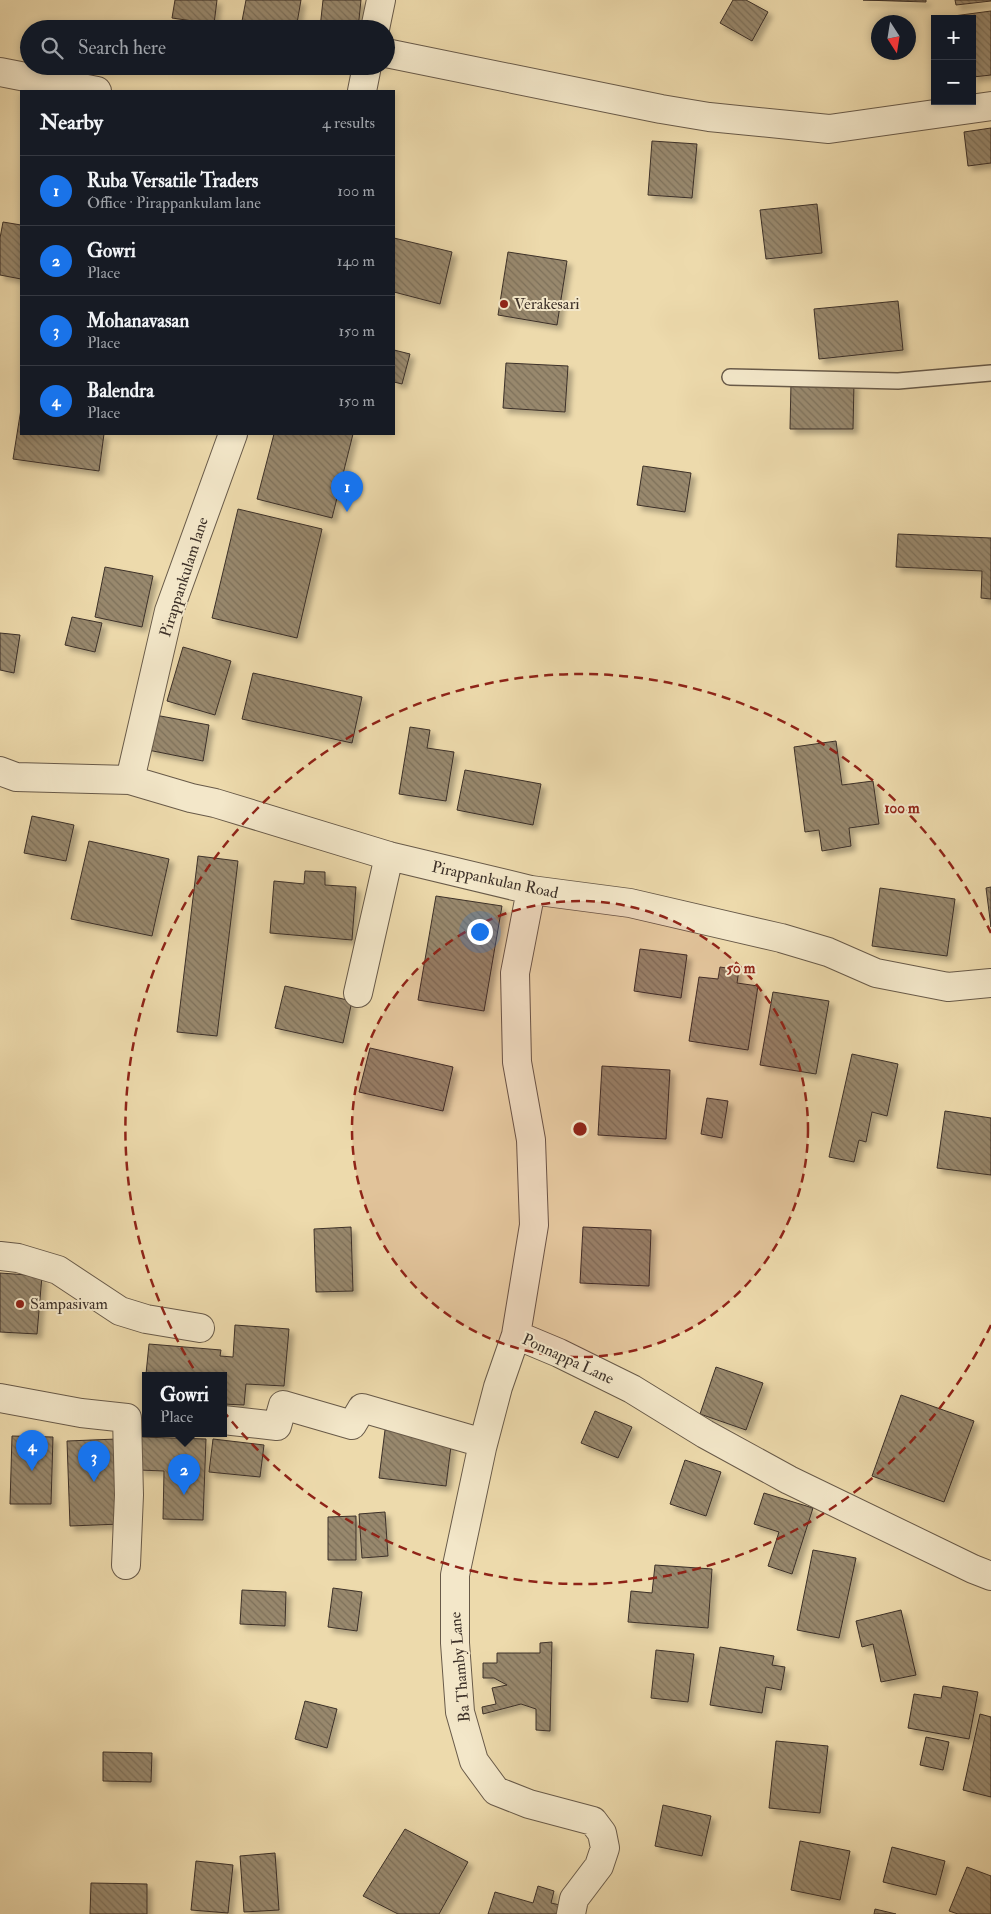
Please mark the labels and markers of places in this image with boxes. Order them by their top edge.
place label: Verakesari [514,294,580,314]
marker: Verakesari [498,298,510,310]
pin: 1 [331,471,363,512]
centre of rings [571,1120,589,1138]
place label: Sampasivam [30,1294,109,1315]
marker: Sampasivam [14,1298,26,1310]
pin: 4 [16,1430,48,1471]
pin: 3 [78,1441,110,1482]
pin: 2 [168,1454,200,1495]

